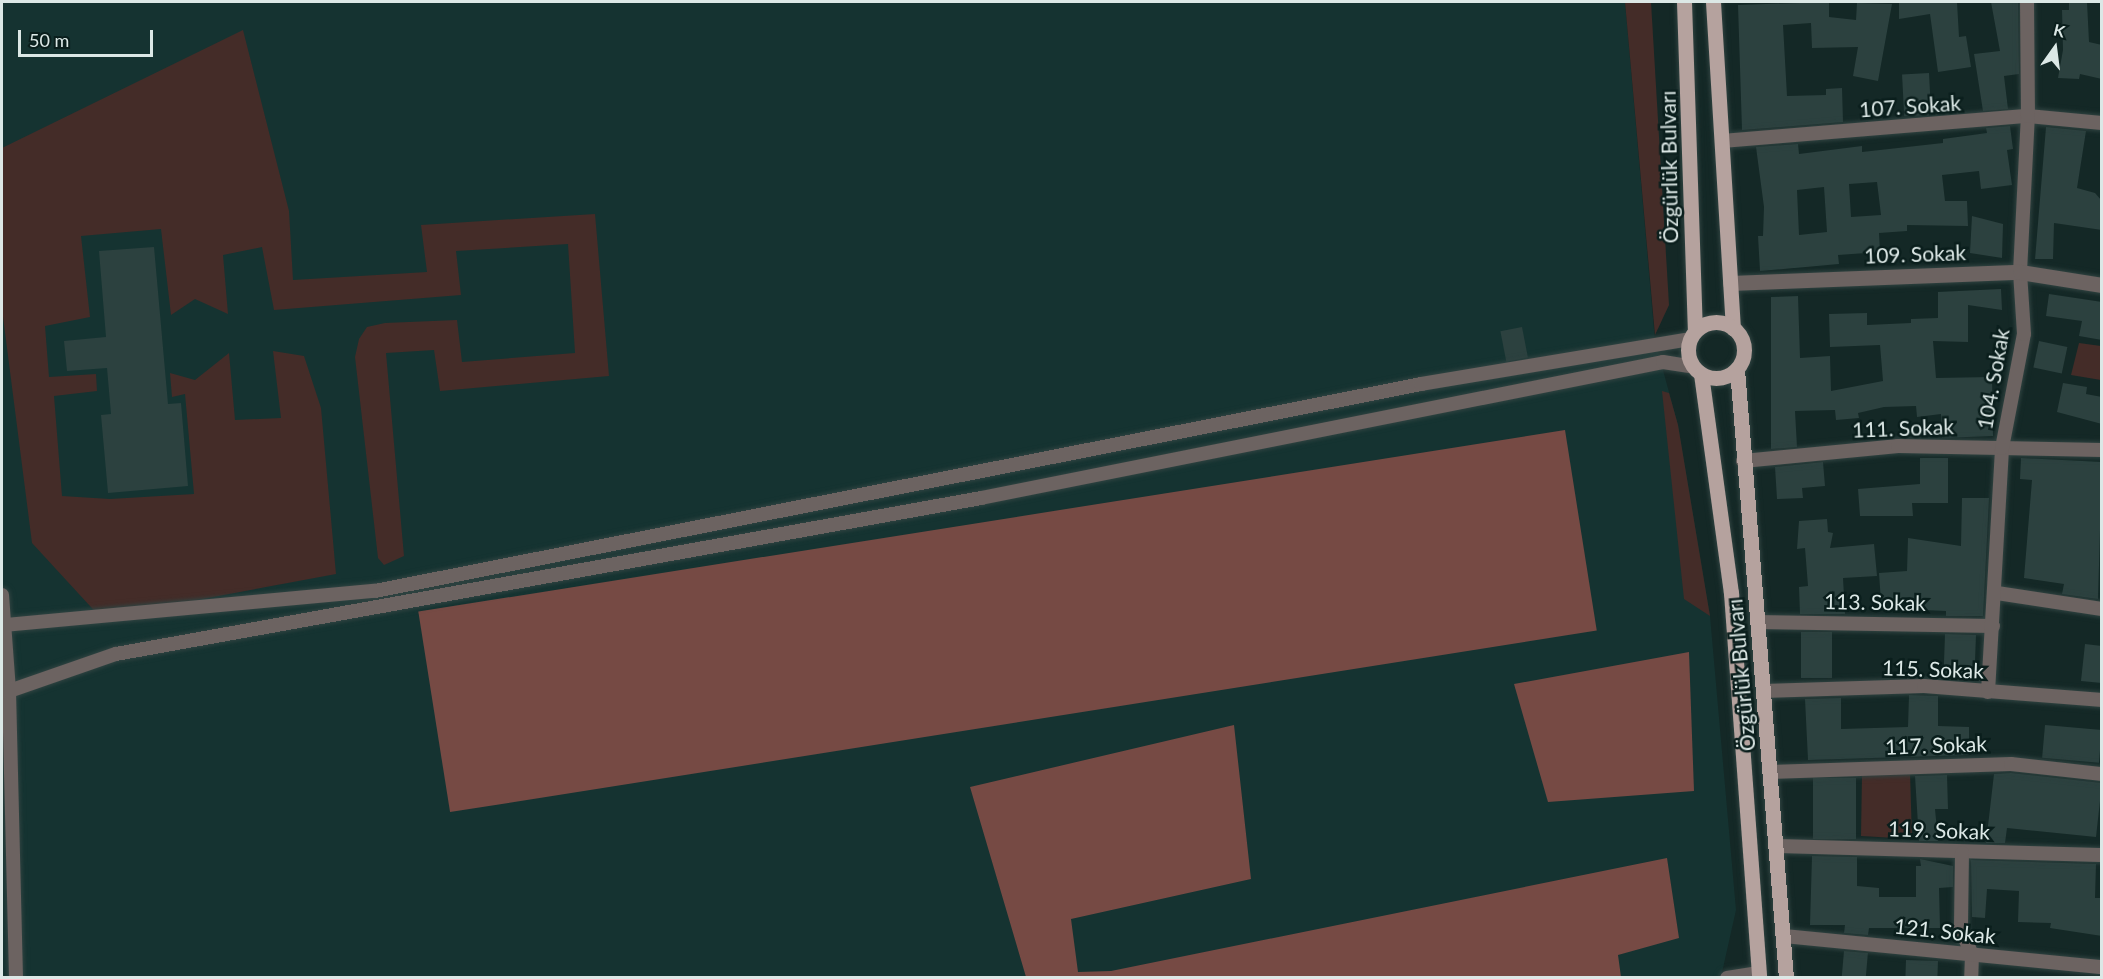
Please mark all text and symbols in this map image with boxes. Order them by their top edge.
scale bar [21,18,156,56]
north arrow [2025,18,2085,78]
text: K [2052,20,2067,41]
text: 50 m [29,29,69,51]
street label: Özgürlük Bulvarı [1655,90,1683,244]
street label: 107. Sokak [1858,90,1962,122]
street label: 109. Sokak [1864,240,1966,268]
street label: 104. Sokak [1972,327,2014,431]
street label: 111. Sokak [1852,414,1954,442]
street label: 113. Sokak [1824,589,1926,615]
street label: Özgürlük Bulvarı [1722,598,1760,752]
street label: 115. Sokak [1882,655,1984,683]
street label: 117. Sokak [1885,731,1987,759]
street label: 119. Sokak [1888,816,1990,844]
street label: 121. Sokak [1893,913,1997,949]

